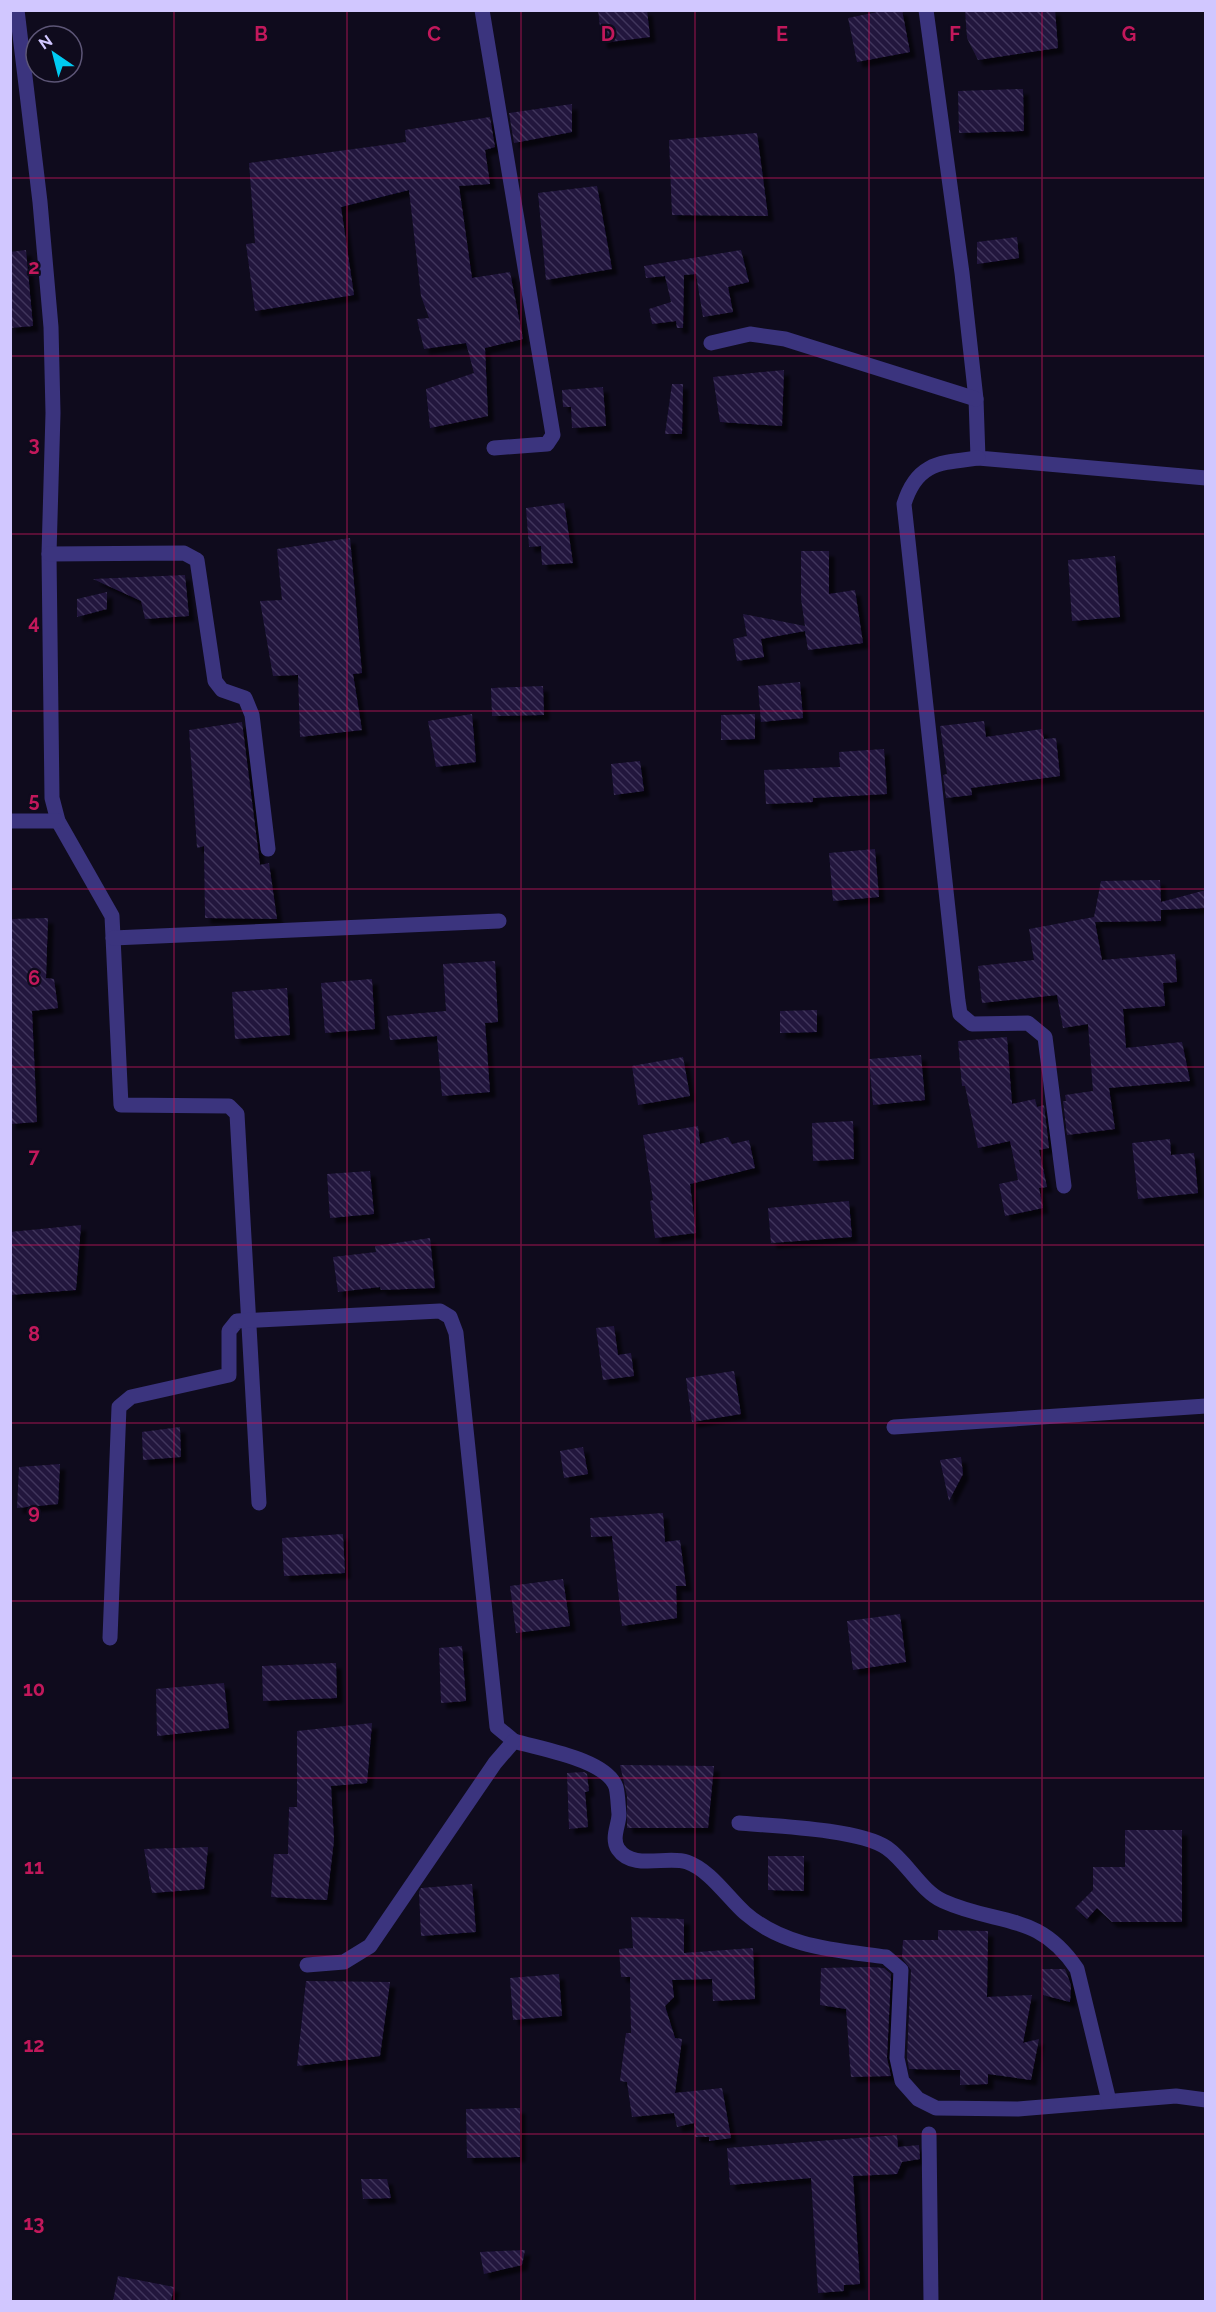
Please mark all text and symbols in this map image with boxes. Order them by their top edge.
text: B [254,22,268,46]
text: C [427,22,441,46]
text: D [601,22,615,46]
text: E [776,22,788,46]
text: F [949,22,961,46]
text: G [1122,22,1136,46]
north arrow [24,24,84,84]
text: N [35,31,56,53]
text: 2 [28,255,40,279]
text: 3 [28,432,40,456]
text: 4 [28,610,40,634]
text: 5 [28,788,40,812]
text: 6 [28,966,40,990]
text: 7 [28,1144,40,1168]
text: 8 [28,1322,40,1346]
text: 9 [28,1500,40,1524]
text: 10 [23,1677,45,1701]
text: 11 [24,1855,44,1879]
text: 12 [23,2033,45,2057]
text: 13 [23,2211,45,2235]

